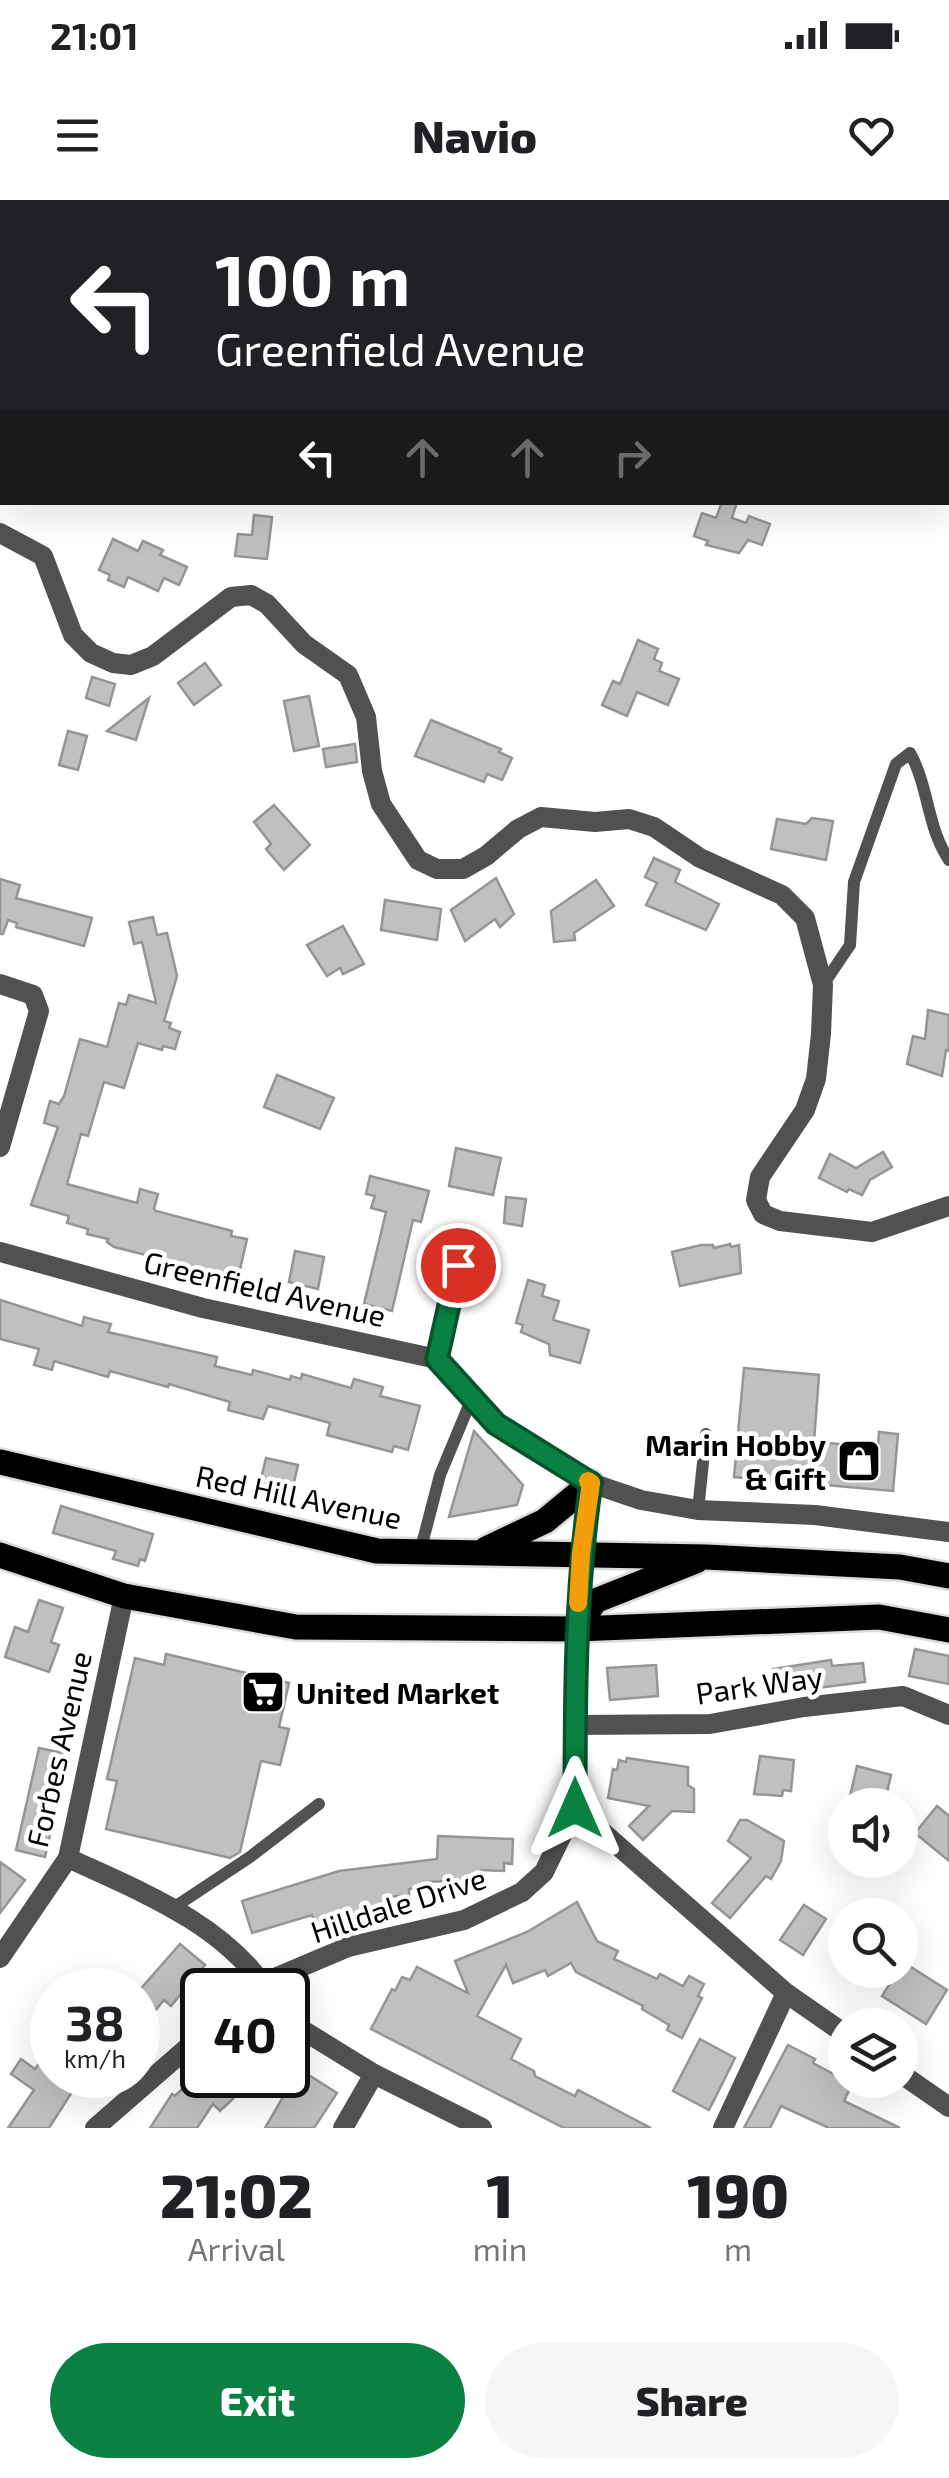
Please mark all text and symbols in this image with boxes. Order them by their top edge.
text: 21:01 [50,12,139,58]
icon: menu [50,108,105,163]
text: Navio [412,108,537,162]
icon: heart [844,108,899,163]
text: 100 m [215,236,410,320]
icon: left [50,240,180,370]
text: Greenfield Avenue [215,321,586,375]
icon: left [290,430,345,485]
icon: ahead [395,430,450,485]
icon: ahead [500,430,555,485]
icon: right [605,430,660,485]
pin [416,1223,501,1308]
icon: arrive [431,1238,486,1293]
street label: Greenfield Avenue [141,1243,389,1333]
place label: Marin Hobby & Gift [645,1426,826,1496]
shop icon: Marin Hobby & Gift [836,1438,882,1484]
street label: Red Hill Avenue [193,1457,405,1535]
street label: Forbes Avenue [18,1648,98,1850]
street label: Park Way [693,1657,825,1711]
supermarket icon: United Market [240,1669,286,1715]
place label: United Market [296,1674,499,1710]
position arrow [523,1756,627,1860]
map controls [828,1788,918,2098]
button: sound [828,1788,918,1878]
street label: Hilldale Drive [306,1859,490,1949]
button: search [828,1898,918,1988]
speed limit sign: 40 [180,1968,310,2098]
text: 38 [65,1991,125,2051]
button: layers [828,2008,918,2098]
text: km/h [64,2043,126,2073]
text: 21:02 [160,2158,313,2230]
text: 1 [486,2158,514,2230]
text: 190 [687,2158,789,2230]
text: Arrival [188,2229,285,2267]
text: min [473,2229,527,2267]
text: m [724,2229,752,2267]
button: Exit [50,2343,465,2458]
button: Share [485,2343,899,2458]

